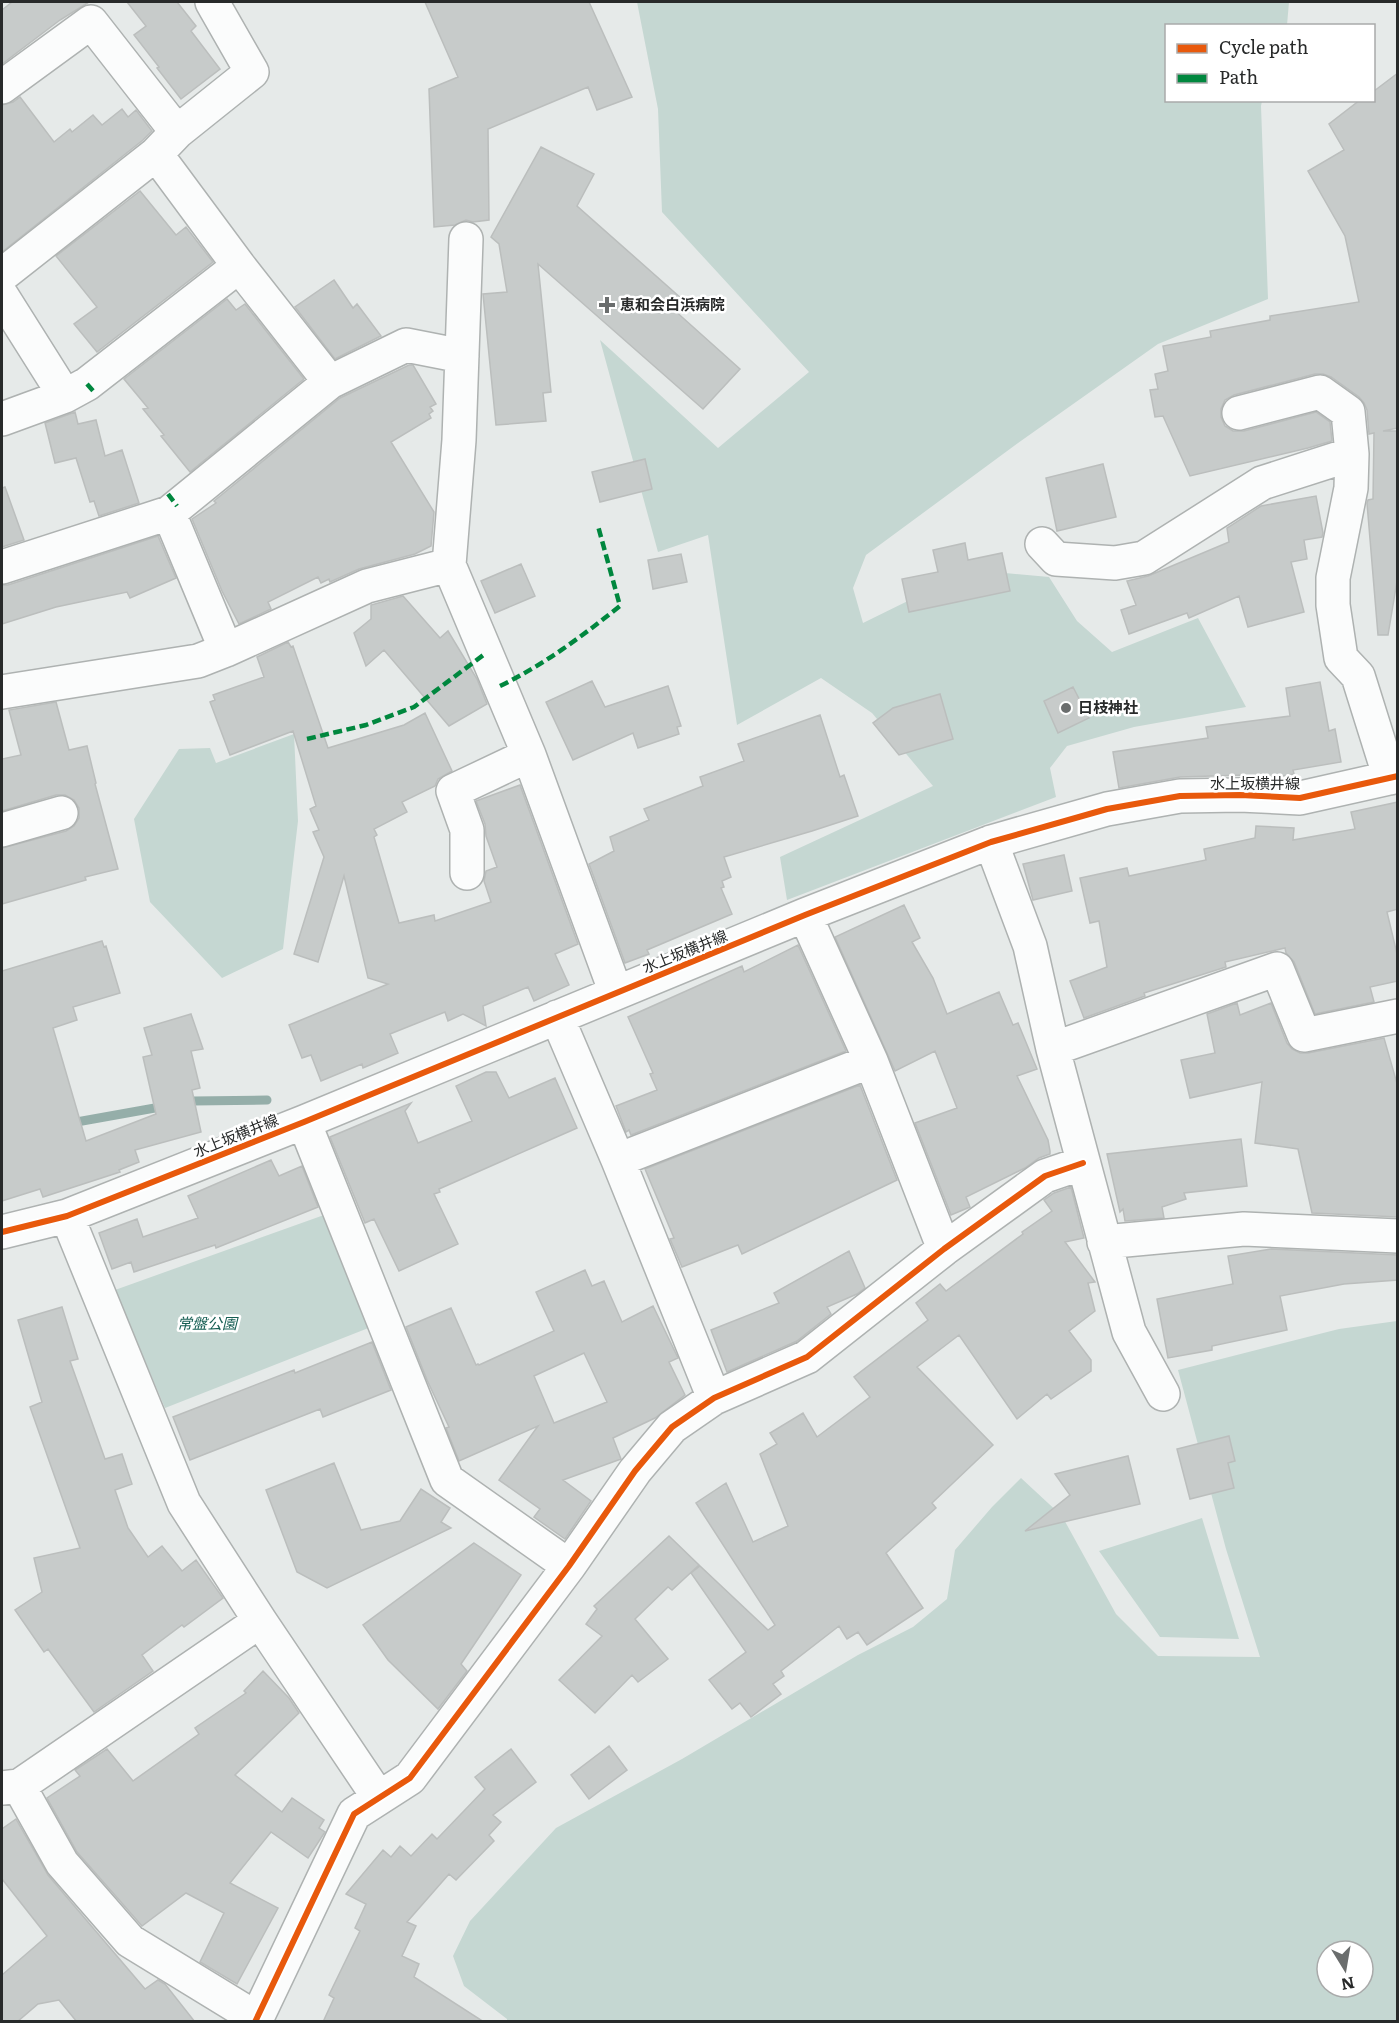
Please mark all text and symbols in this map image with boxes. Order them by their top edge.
legend [1165,24,1375,102]
text: Cycle path [1219,33,1308,60]
text: Path [1219,63,1258,90]
place label: 恵和会白浜病院 [620,292,725,315]
marker: 恵和会白浜病院 [598,296,616,314]
place label: 日枝神社 [1078,695,1138,718]
marker: 日枝神社 [1059,701,1073,715]
street label: 水上坂横井線 [1210,771,1300,794]
street label: 水上坂横井線 [638,923,730,978]
street label: 水上坂横井線 [189,1107,281,1162]
park label: 常盤公園 [177,1311,239,1334]
north arrow [1315,1939,1375,1999]
text: N [1339,1972,1357,1998]

